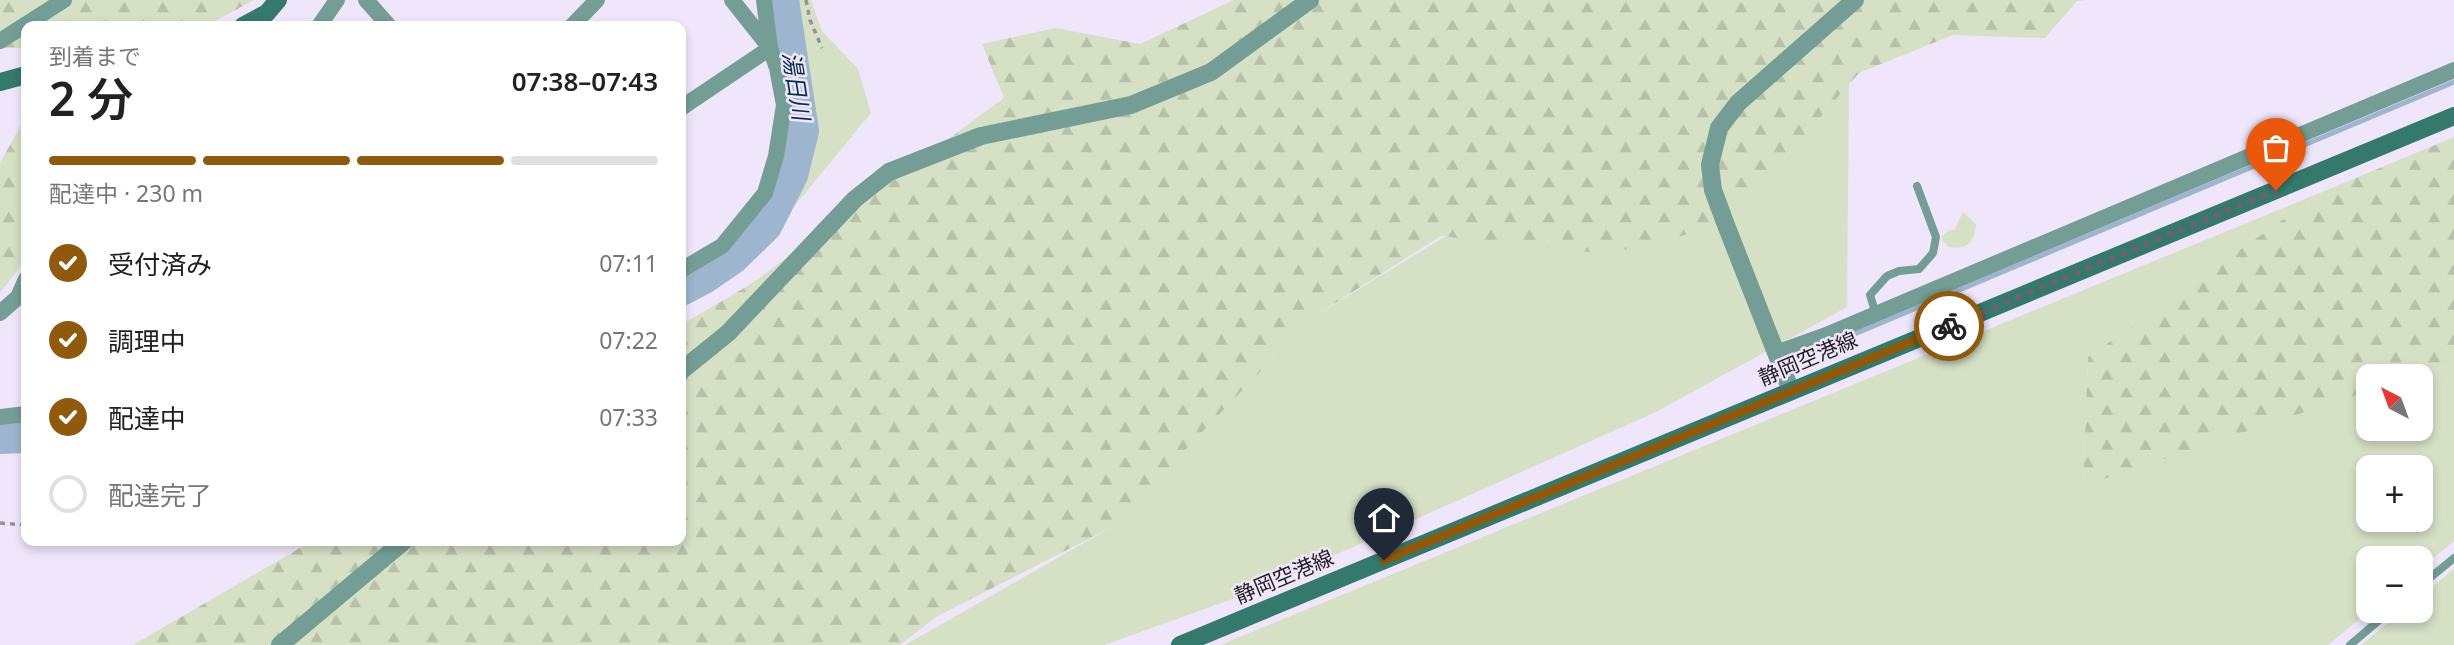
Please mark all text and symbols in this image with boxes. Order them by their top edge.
text: 到着まで [49,40,141,72]
water label: 湯日川 [776,49,819,125]
text: 07:38–07:43 [512,63,658,99]
text: 2 分 [49,67,133,129]
pin [2246,118,2306,190]
icon: bag [2257,129,2295,167]
text: 配達中 · 230 m [49,177,203,209]
icon: check [49,244,87,282]
text: 受付済み [108,246,212,282]
text: 07:11 [599,247,658,279]
courier [1914,291,1984,361]
icon: bike [1930,307,1968,345]
icon: check [49,321,87,359]
text: 調理中 [108,323,186,359]
text: 07:22 [599,324,658,356]
street label: 静岡空港線 [1754,325,1861,391]
north arrow [2356,364,2432,441]
map controls [2356,364,2433,623]
icon: check [49,398,87,436]
text: 配達中 [108,400,186,436]
text: 07:33 [599,401,658,433]
button: + [2356,455,2433,532]
text: 配達完了 [108,477,212,513]
pin [1354,488,1414,560]
icon: home [1365,499,1403,537]
street label: 静岡空港線 [1230,543,1337,609]
button: − [2356,546,2433,623]

